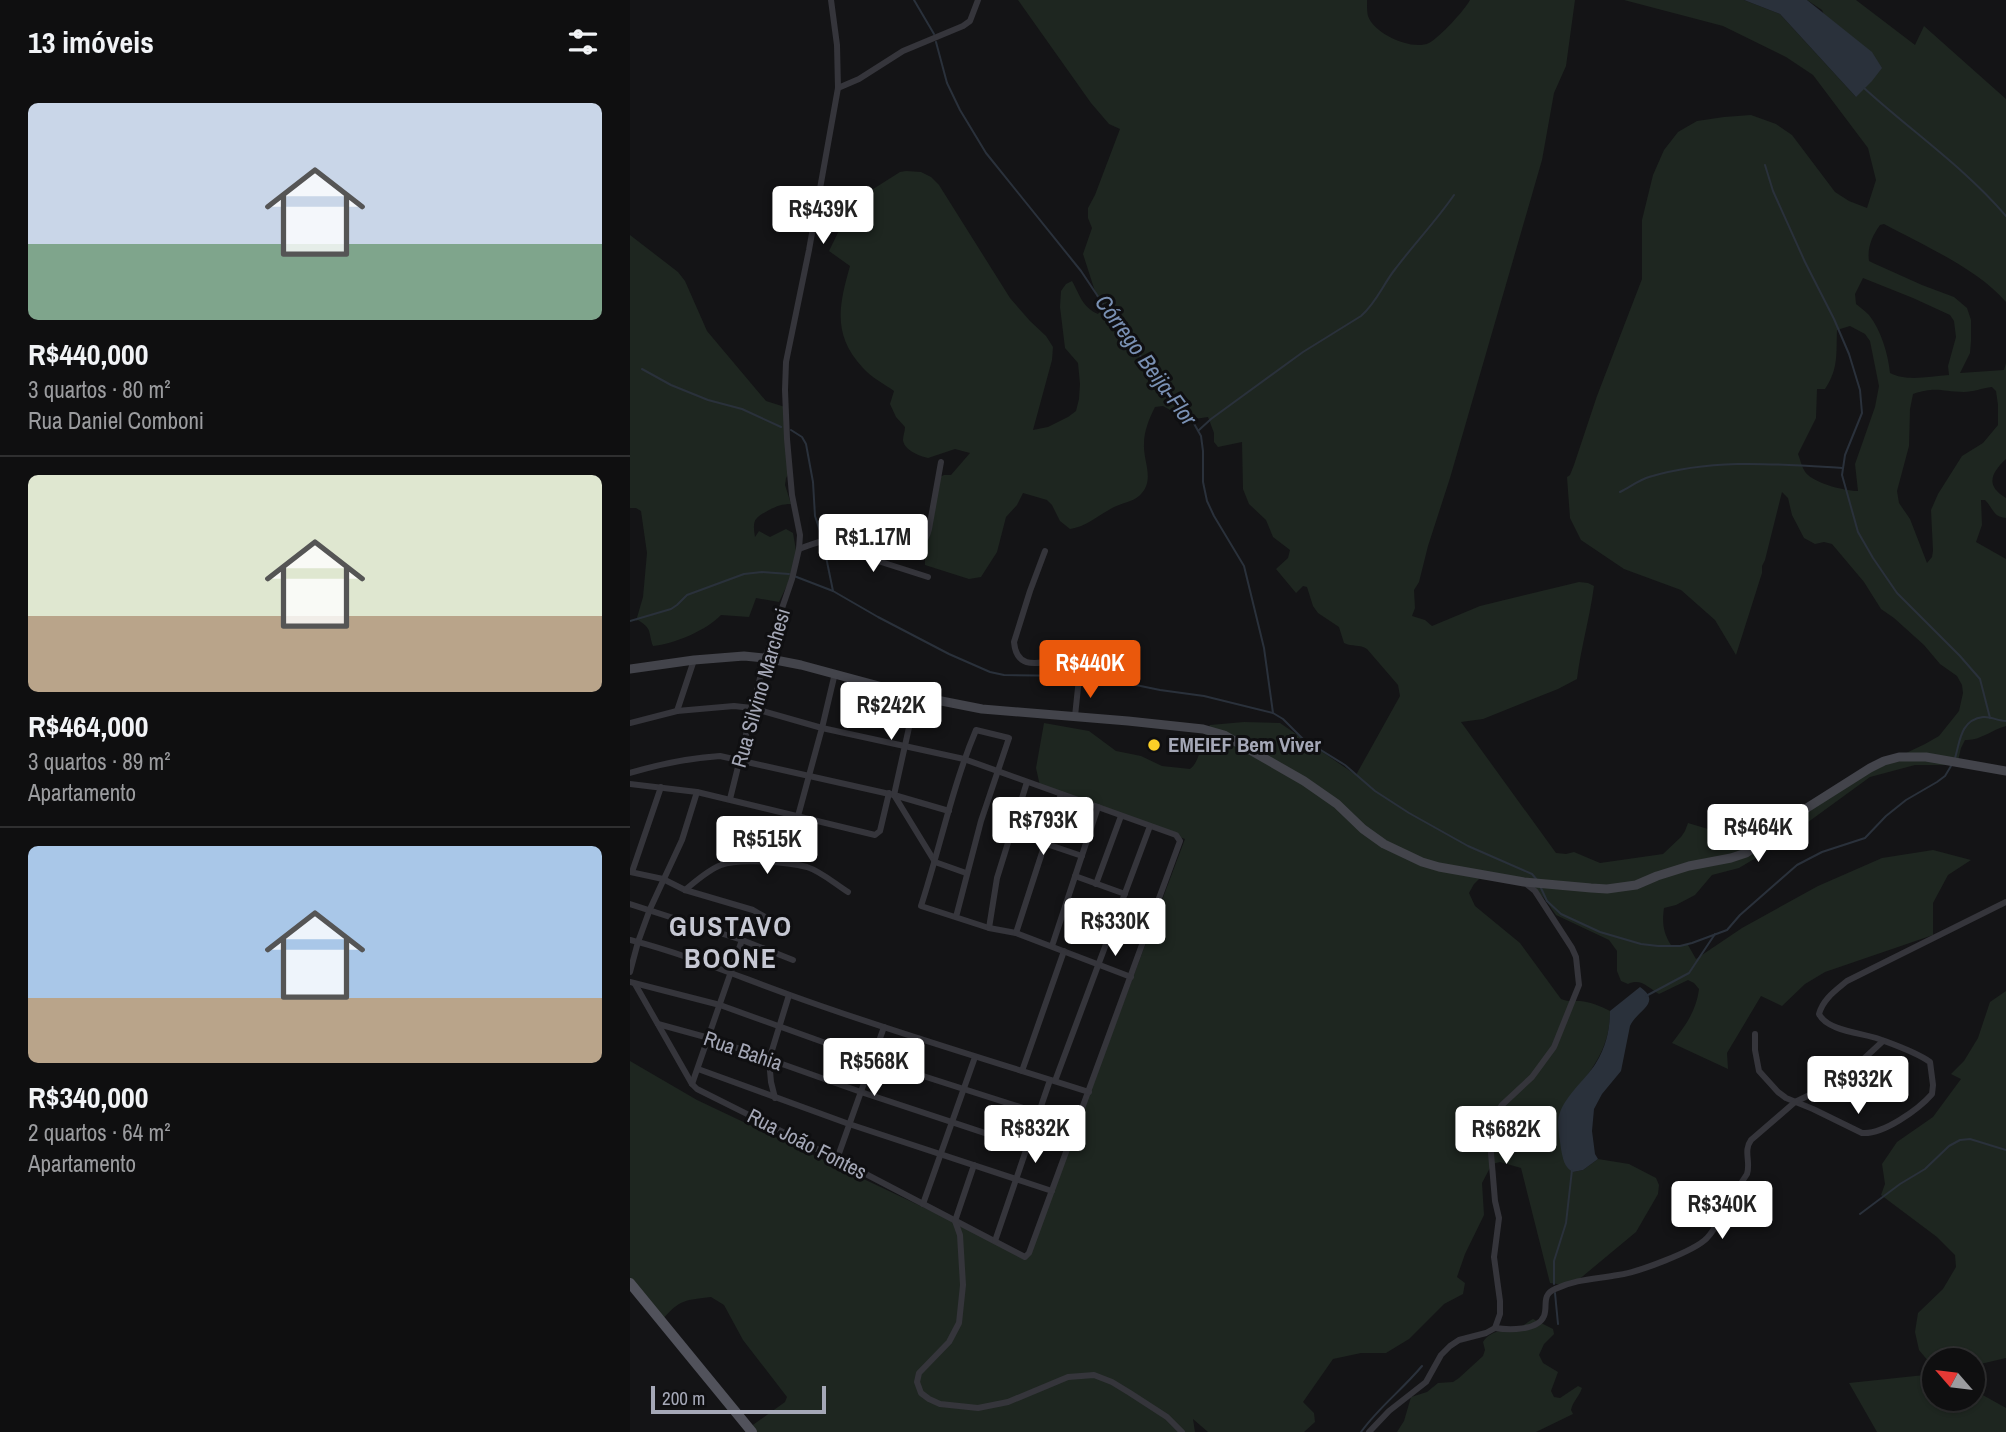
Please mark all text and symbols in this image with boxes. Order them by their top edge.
text: 13 imóveis [28,22,154,62]
icon: filters [564,23,602,61]
icon: home [252,149,378,275]
pin: R$439K [766,187,880,246]
text: R$439K [788,193,858,224]
water label: Córrego Beija-Flor [1088,288,1205,432]
text: R$440,000 [28,334,148,374]
text: 3 quartos · 80 m² [28,374,171,405]
text: Rua Daniel Comboni [28,405,204,436]
pin: R$1.17M [808,514,938,574]
icon: home [252,521,378,647]
text: R$1.17M [835,521,911,552]
street label: Rua Silvino Marchesi [724,605,797,771]
pin: R$440K [1033,640,1147,700]
text: R$440K [1055,647,1125,678]
pin: R$242K [834,682,948,742]
text: R$242K [856,689,926,720]
text: R$464,000 [28,706,148,746]
place label: EMEIEF Bem Viver [1168,730,1321,759]
marker: EMEIEF Bem Viver [1146,737,1162,753]
text: 3 quartos · 89 m² [28,746,171,777]
text: Apartamento [28,777,136,808]
pin: R$793K [986,798,1100,857]
text: R$793K [1008,804,1078,835]
pin: R$464K [1701,804,1815,864]
text: R$464K [1723,811,1793,842]
pin: R$515K [710,816,824,876]
text: R$515K [732,823,802,854]
icon: home [252,892,378,1018]
pin: R$330K [1058,898,1172,958]
text: R$330K [1080,905,1150,936]
district label: GUSTAVO BOONE [669,907,793,977]
street label: Rua Bahia [700,1024,787,1078]
pin: R$568K [817,1038,931,1098]
text: R$568K [839,1045,909,1076]
pin: R$932K [1801,1056,1915,1116]
text: R$932K [1823,1063,1893,1094]
text: R$340,000 [28,1077,148,1117]
street label: Rua João Fontes [743,1101,872,1186]
pin: R$832K [978,1106,1092,1165]
pin: R$682K [1449,1106,1563,1166]
text: R$832K [1000,1112,1070,1143]
text: R$682K [1471,1113,1541,1144]
text: 2 quartos · 64 m² [28,1117,171,1148]
text: Apartamento [28,1148,136,1179]
pin: R$340K [1665,1182,1779,1241]
text: R$340K [1687,1188,1757,1219]
north arrow [1922,1348,1984,1410]
map controls [1922,1348,1985,1411]
scale bar [651,1383,826,1415]
text: 200 m [662,1385,705,1411]

